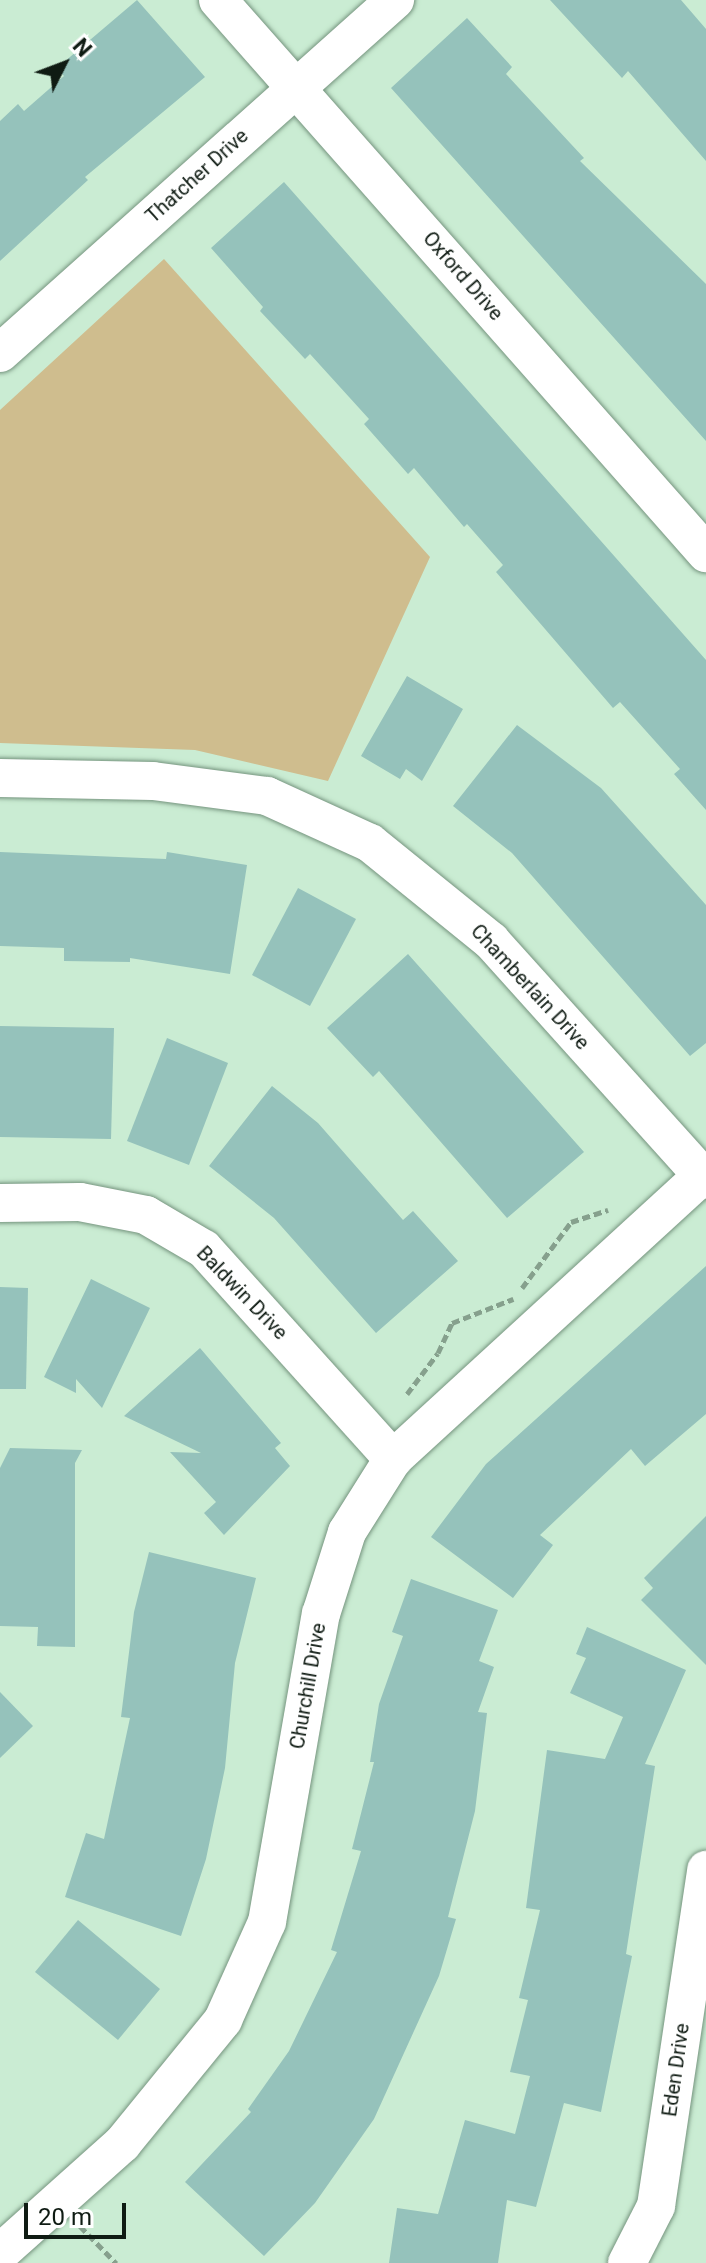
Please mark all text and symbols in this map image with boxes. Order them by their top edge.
north arrow [24,24,104,104]
text: N [68,33,97,62]
street label: Thatcher Drive [141,124,253,228]
street label: Oxford Drive [418,227,508,325]
street label: Chamberlain Drive [466,919,594,1055]
street label: Baldwin Drive [192,1241,292,1345]
street label: Churchill Drive [285,1621,331,1751]
street label: Eden Drive [658,2022,694,2118]
scale bar [28,2187,130,2237]
text: 20 m [38,2203,92,2231]

